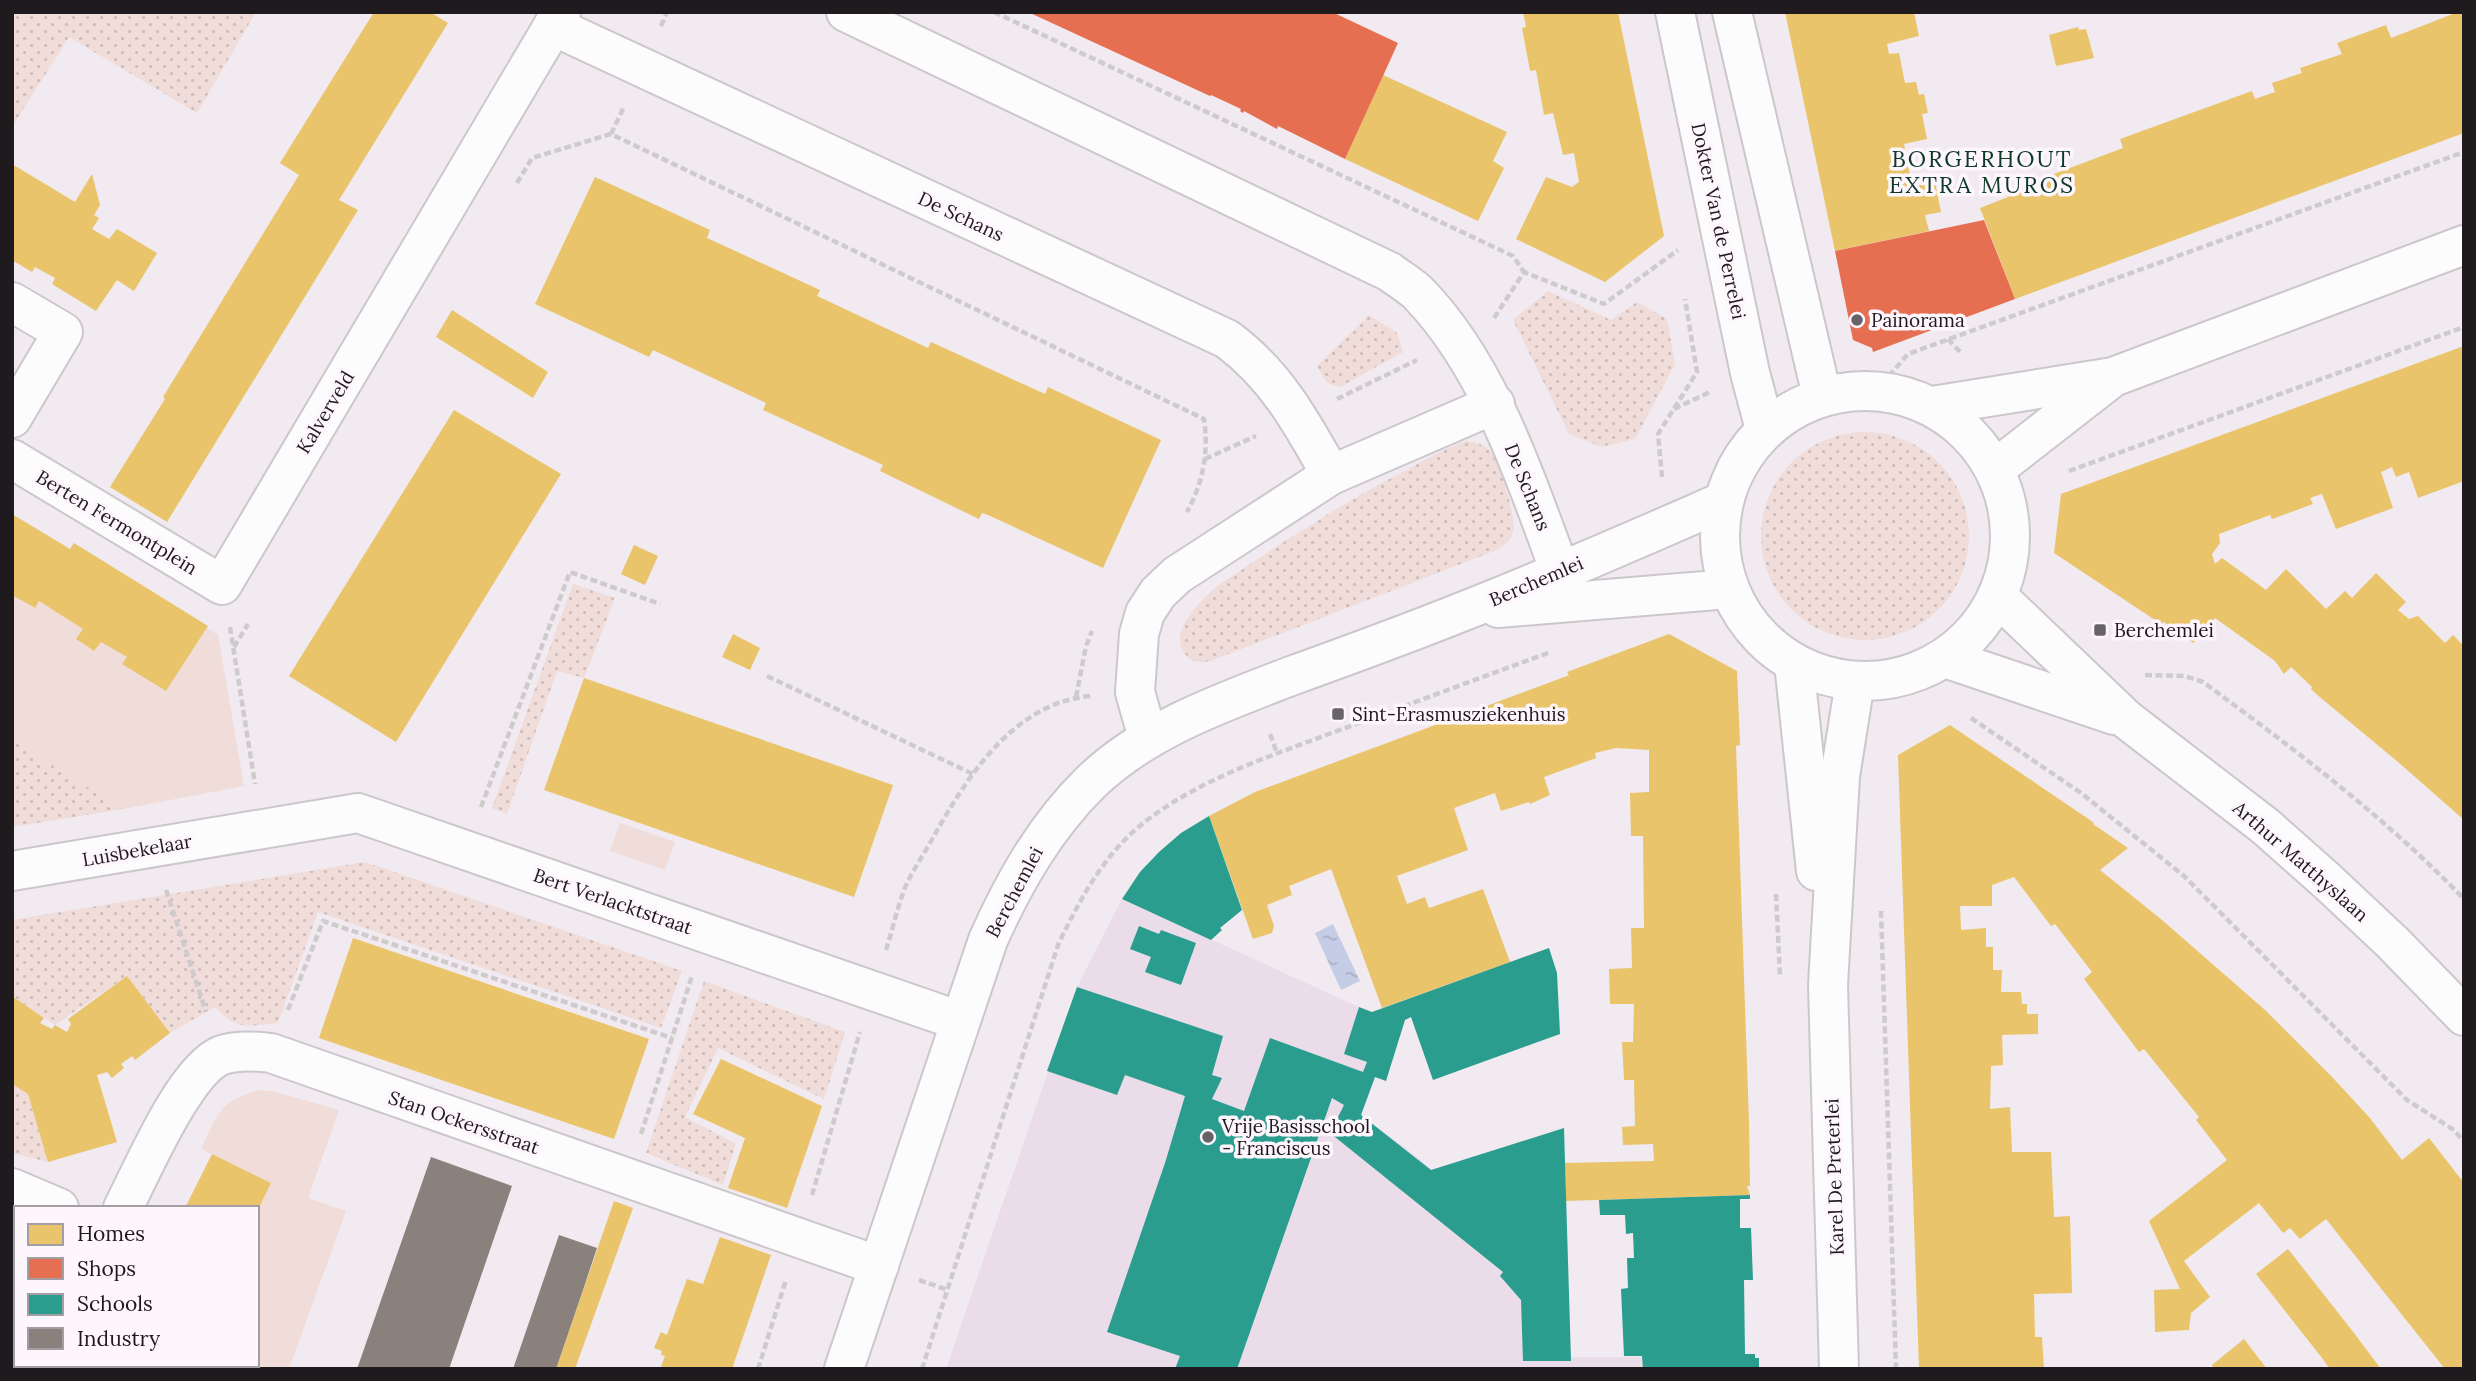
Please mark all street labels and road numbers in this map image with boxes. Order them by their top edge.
street label: Dokter Van de Perrelei [1686,121,1752,321]
street label: De Schans [914,186,1008,246]
street label: Kalverveld [291,366,359,458]
street label: De Schans [1500,440,1556,534]
street label: Berten Fermontplein [32,464,202,580]
street label: Berchemlei [1485,550,1587,612]
street label: Arthur Matthyslaan [2227,795,2374,926]
street label: Luisbekelaar [80,828,195,871]
street label: Berchemlei [980,842,1048,942]
street label: Bert Verlacktstraat [530,863,696,940]
street label: Stan Ockersstraat [385,1085,543,1159]
street label: Karel De Preterlei [1819,1098,1849,1256]

